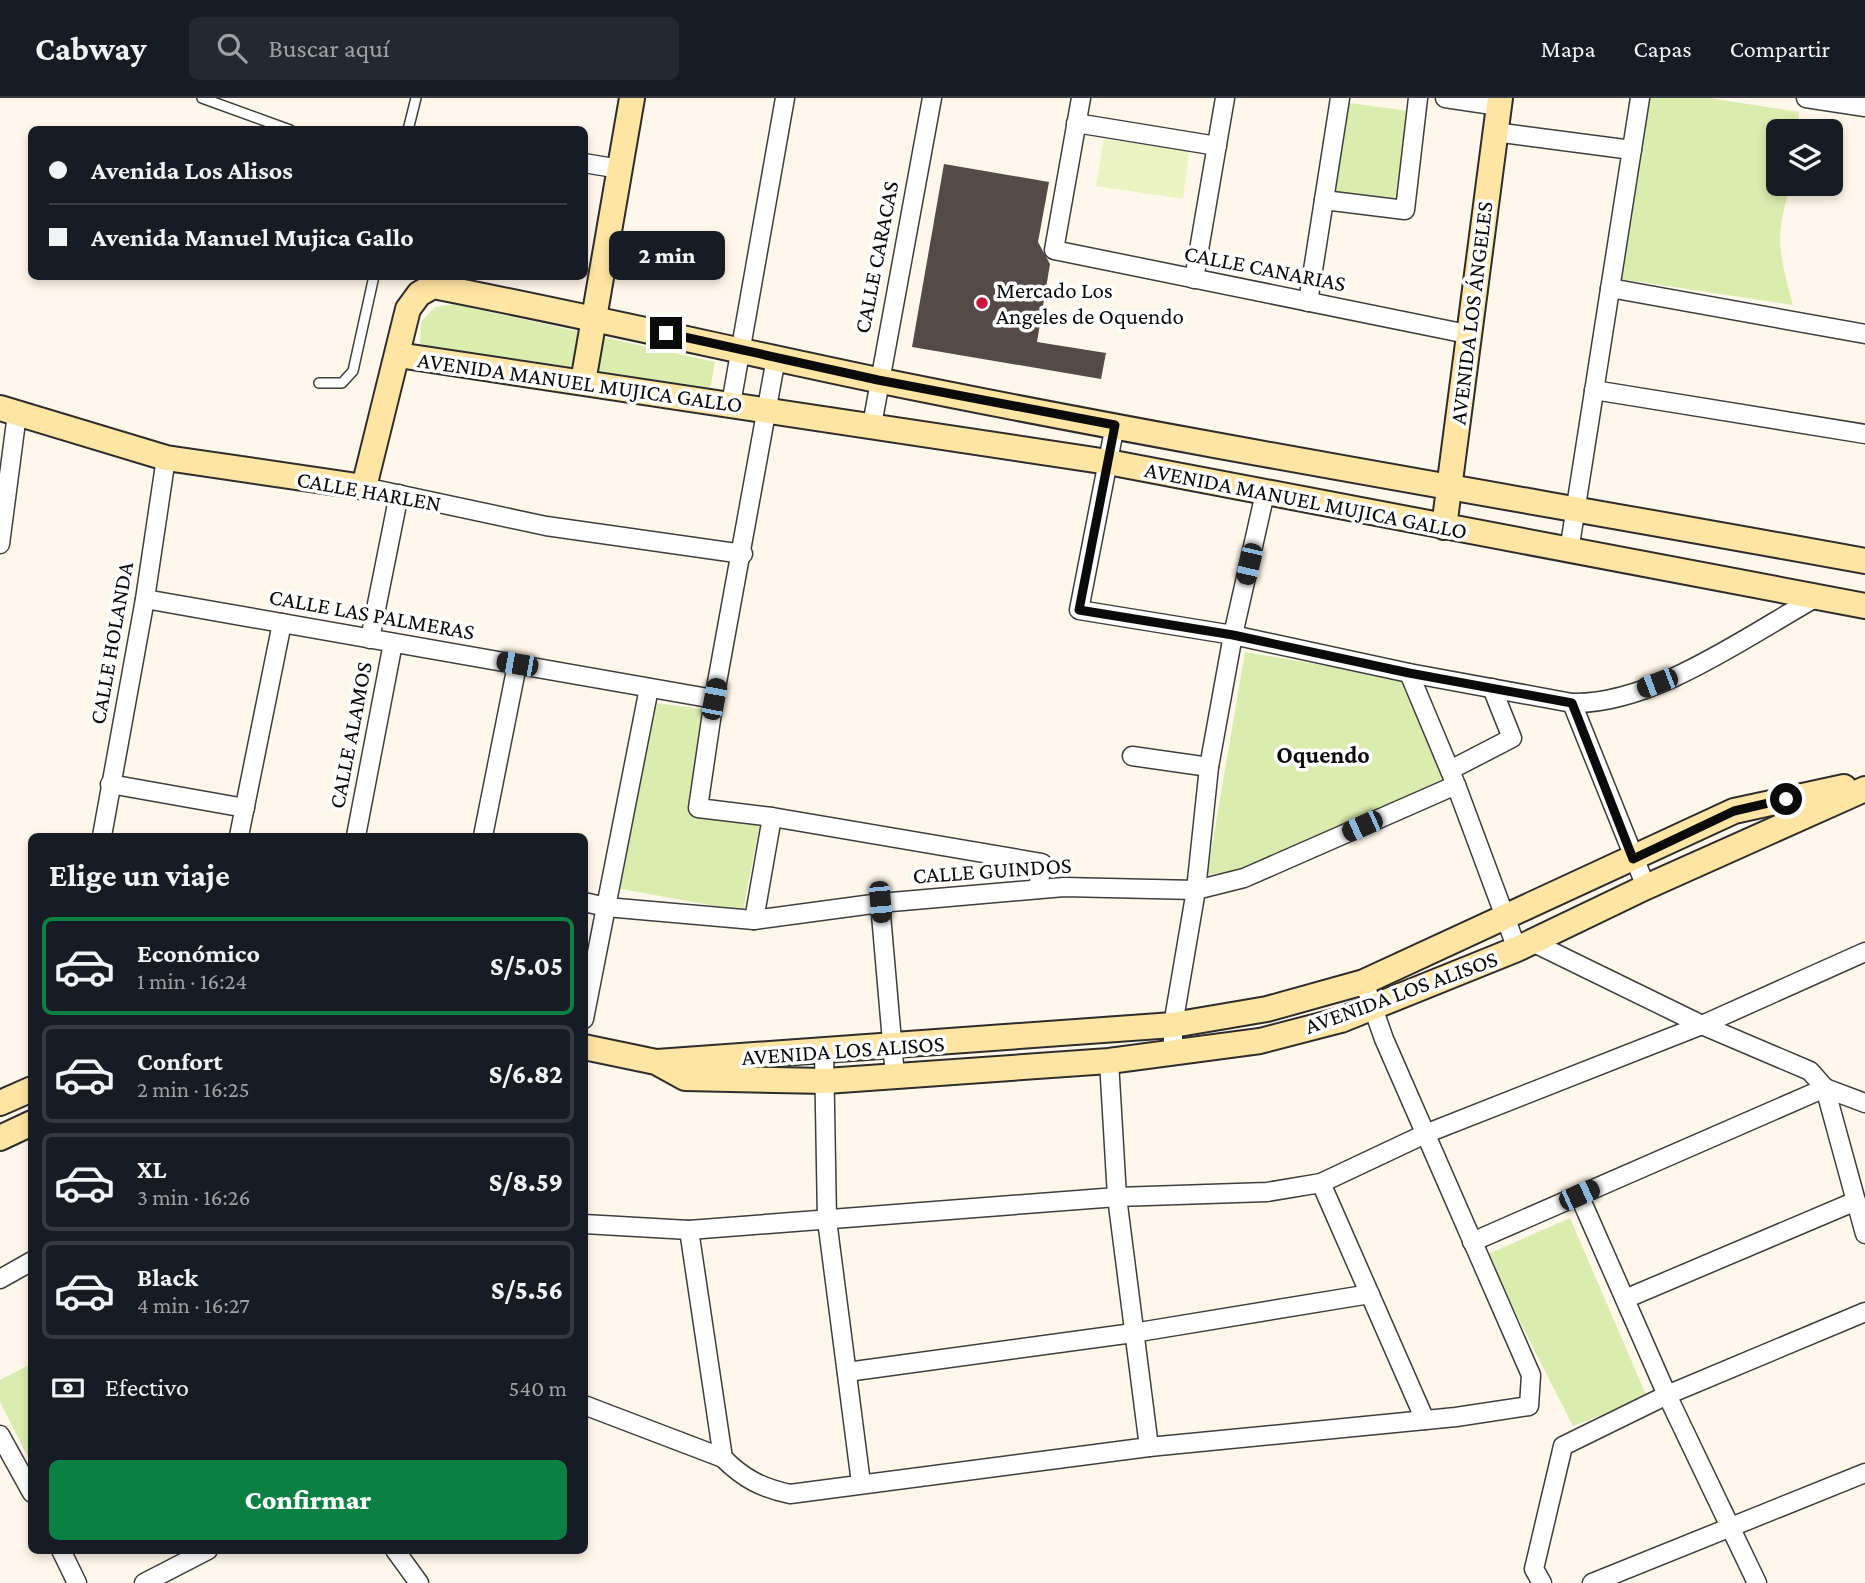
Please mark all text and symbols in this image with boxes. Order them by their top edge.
search box [189,17,679,80]
icon: search [213,29,251,67]
text: Cabway [35,30,147,67]
text: Buscar aquí [269,34,390,63]
text: Mapa [1541,35,1596,62]
text: Capas [1634,35,1692,62]
text: Compartir [1730,35,1830,62]
map controls [1766,119,1843,196]
button: layers [1766,119,1843,196]
text: Avenida Los Alisos [91,156,293,185]
street label: CALLE CARACAS [848,179,904,335]
street label: AVENIDA LOS ÁNGELES [1444,200,1498,426]
text: Avenida Manuel Mujica Gallo [91,223,414,252]
callout: 2 min [608,232,724,280]
street label: CALLE CANARIAS [1182,240,1348,296]
text: 2 min [639,242,695,268]
place label: Mercado Los Angeles de Oquendo [996,277,1184,329]
marker: Mercado Los Angeles de Oquendo [974,295,990,311]
route end [650,317,682,349]
street label: AVENIDA MANUEL MUJICA GALLO [416,346,744,418]
street label: AVENIDA MANUEL MUJICA GALLO [1143,456,1469,544]
street label: CALLE HARLEN [295,466,443,516]
car [1235,541,1264,587]
street label: CALLE HOLANDA [84,559,138,726]
street label: CALLE LAS PALMERAS [267,583,477,645]
car [495,650,540,678]
street label: CALLE ALAMOS [323,659,377,811]
car [1634,666,1681,700]
car [700,676,729,722]
district label: Oquendo [1276,741,1370,768]
route start [1770,783,1802,815]
car [1339,808,1386,844]
street label: CALLE GUINDOS [912,851,1072,889]
text: Elige un viaje [49,857,230,893]
car [868,880,893,924]
icon: car [53,935,116,998]
text: Económico [137,939,260,968]
street label: AVENIDA LOS ALISOS [1301,945,1501,1039]
text: S/5.05 [490,952,563,981]
text: 1 min · 16:24 [137,968,247,994]
street label: AVENIDA LOS ALISOS [741,1030,945,1070]
icon: car [53,1043,116,1106]
text: Confort [137,1047,223,1076]
text: S/6.82 [489,1060,563,1089]
text: 2 min · 16:25 [137,1076,250,1102]
icon: car [53,1151,116,1214]
text: XL [137,1155,166,1184]
text: S/8.59 [489,1168,563,1197]
car [1556,1177,1603,1213]
text: 3 min · 16:26 [137,1184,250,1210]
icon: car [53,1259,116,1322]
text: Black [137,1263,198,1292]
text: S/5.56 [491,1276,563,1305]
text: 4 min · 16:27 [137,1292,250,1318]
icon: cash [49,1369,87,1407]
text: Efectivo [105,1373,189,1402]
text: 540 m [509,1375,567,1401]
button: Confirmar [49,1460,567,1540]

